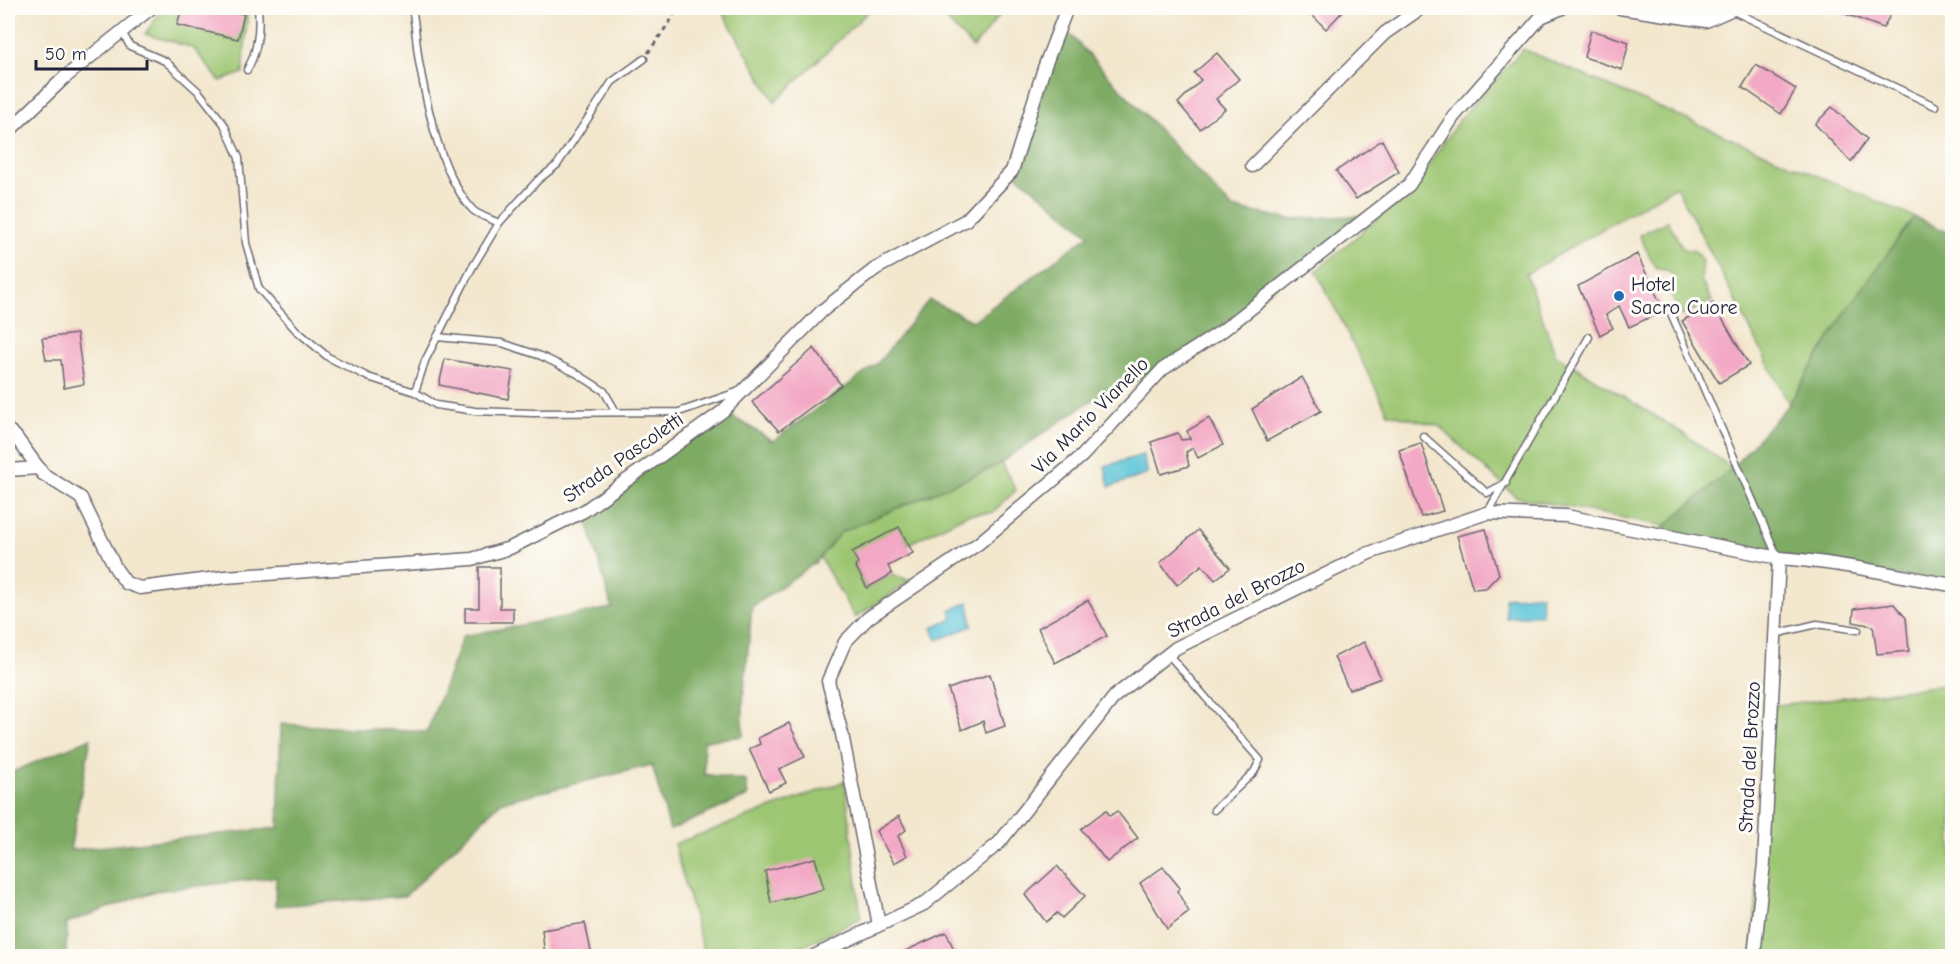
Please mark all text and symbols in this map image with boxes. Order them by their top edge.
scale bar [36,33,147,71]
text: 50 m [45,44,87,65]
place label: Hotel Sacro Cuore [1631,273,1738,319]
marker: Hotel Sacro Cuore [1612,289,1626,303]
street label: Via Mario Vianello [1027,352,1153,478]
street label: Strada Pascoletti [559,407,688,507]
street label: Strada del Brozzo [1164,554,1309,643]
street label: Strada del Brozzo [1734,681,1765,833]

